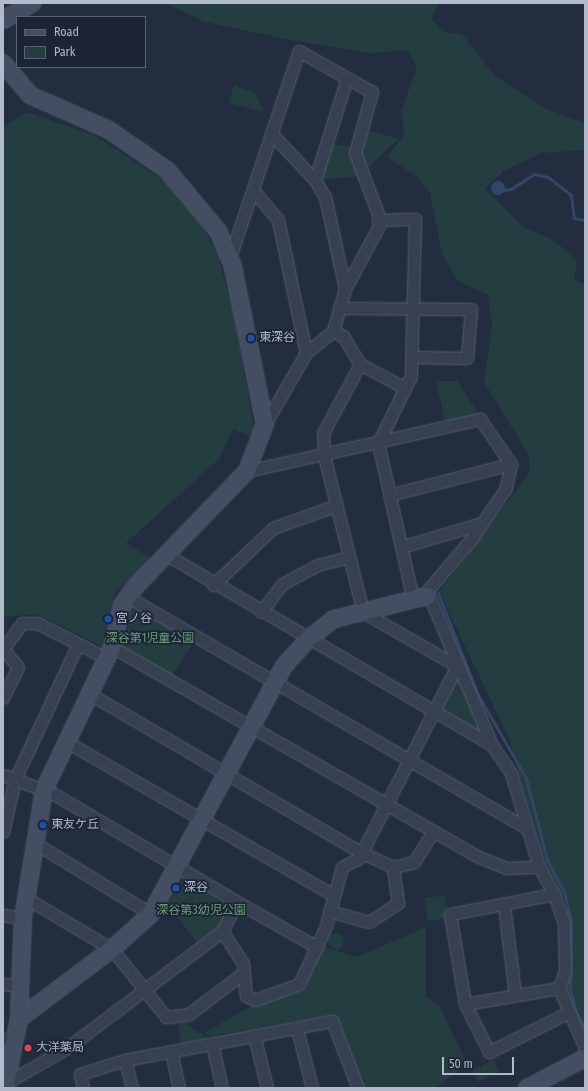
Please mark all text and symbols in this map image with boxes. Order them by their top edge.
legend [16,16,146,68]
text: Road [54,25,79,39]
text: Park [54,45,75,59]
place label: 東深谷 [259,331,295,345]
marker: 東深谷 [246,333,256,343]
place label: 宮ノ谷 [116,612,152,626]
marker: 宮ノ谷 [103,614,113,624]
park label: 深谷第1児童公園 [106,632,194,646]
place label: 東友ケ丘 [51,818,99,832]
marker: 東友ケ丘 [38,820,48,830]
place label: 深谷 [184,881,208,895]
marker: 深谷 [171,883,181,893]
park label: 深谷第3幼児公園 [156,904,246,918]
place label: 大洋薬局 [36,1041,84,1055]
marker: 大洋薬局 [23,1043,33,1053]
scale bar [444,1049,516,1075]
text: 50 m [449,1057,473,1071]

